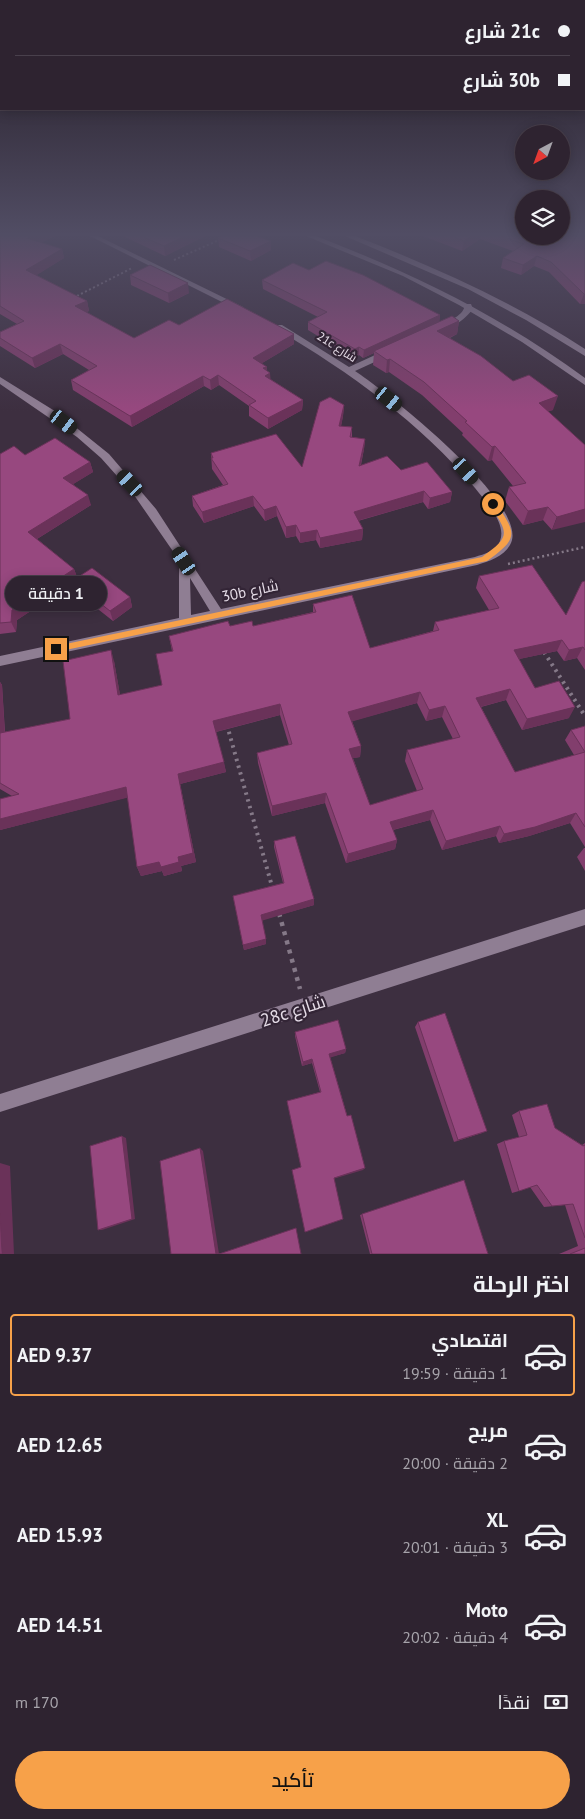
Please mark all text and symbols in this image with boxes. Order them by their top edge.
text: 21c شارع [465,19,540,43]
text: 30b شارع [463,68,540,92]
north arrow [515,125,570,180]
map controls [515,125,570,245]
button: layers [515,190,570,245]
street label: 21c شارع [314,328,360,366]
car [372,384,405,414]
car [47,407,80,437]
car [450,455,481,487]
car [114,467,145,499]
route start [482,493,504,515]
car [169,544,198,578]
street label: 30b شارع [220,575,280,608]
callout: 1 دقيقة [5,576,107,612]
text: 1 دقيقة [28,583,84,603]
route end [45,638,67,660]
street label: 28c شارع [257,989,329,1033]
text: اختر الرحلة [473,1270,570,1298]
text: اقتصادي [432,1328,508,1352]
icon: car [523,1333,568,1378]
text: AED 9.37 [17,1343,92,1367]
text: 1 دقيقة · 19:59 [402,1363,508,1383]
text: مريح [468,1418,508,1442]
icon: car [523,1423,568,1468]
text: AED 12.65 [17,1433,103,1457]
text: 2 دقيقة · 20:00 [402,1453,508,1473]
text: XL [486,1508,508,1532]
icon: car [523,1513,568,1558]
text: AED 15.93 [17,1523,103,1547]
text: 3 دقيقة · 20:01 [402,1537,508,1557]
text: Moto [466,1598,508,1622]
icon: car [523,1603,568,1648]
text: AED 14.51 [17,1613,103,1637]
text: 4 دقيقة · 20:02 [402,1627,508,1647]
icon: cash [542,1688,570,1716]
text: نقدًا [498,1690,530,1714]
text: 170 m [15,1692,58,1712]
button: تأكيد [15,1751,570,1809]

